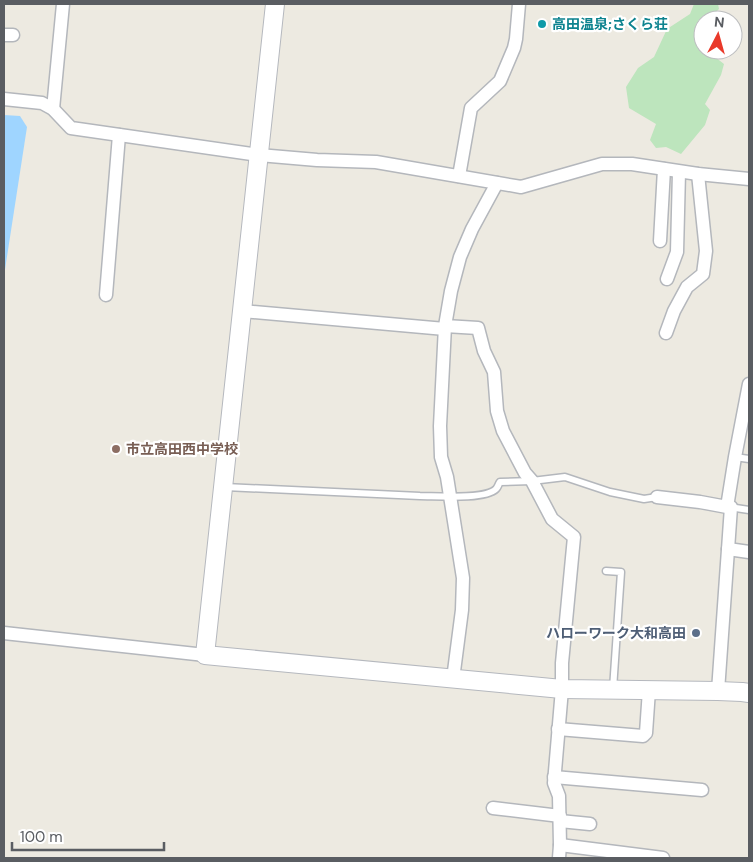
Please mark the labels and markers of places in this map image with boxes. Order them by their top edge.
place label: 高田温泉;さくら荘 [552,15,668,33]
marker: 高田温泉;さくら荘 [536,18,548,30]
place label: 市立高田西中学校 [126,440,238,458]
marker: 市立高田西中学校 [110,443,122,455]
place label: ハローワーク大和高田 [546,624,686,642]
marker: ハローワーク大和高田 [690,627,702,639]

